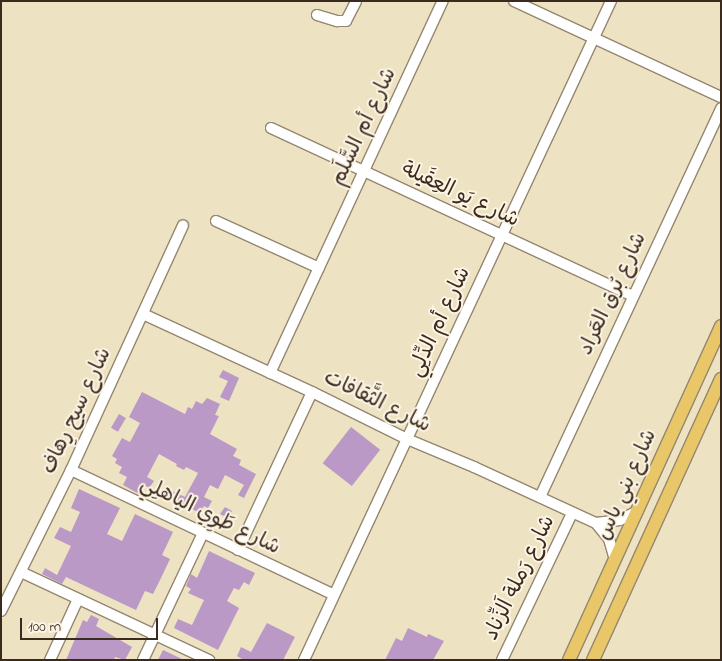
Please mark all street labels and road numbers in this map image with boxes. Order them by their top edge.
street label: شارع أم السَّلَم [326,64,402,190]
street label: شارع يَو العِقَيلة [397,157,523,233]
street label: شارع بُرق العَراد [574,229,652,359]
street label: شارع أم الدِّلِي [404,263,476,381]
street label: شارع سيح رِهاف [37,344,117,478]
street label: شارع الثَّقافات [319,365,435,439]
street label: شارع بني ياس [591,426,663,544]
street label: شارع طَوِي الياهلِي [136,471,284,561]
street label: شارع رَملة اَلزِّناد [479,511,561,645]

